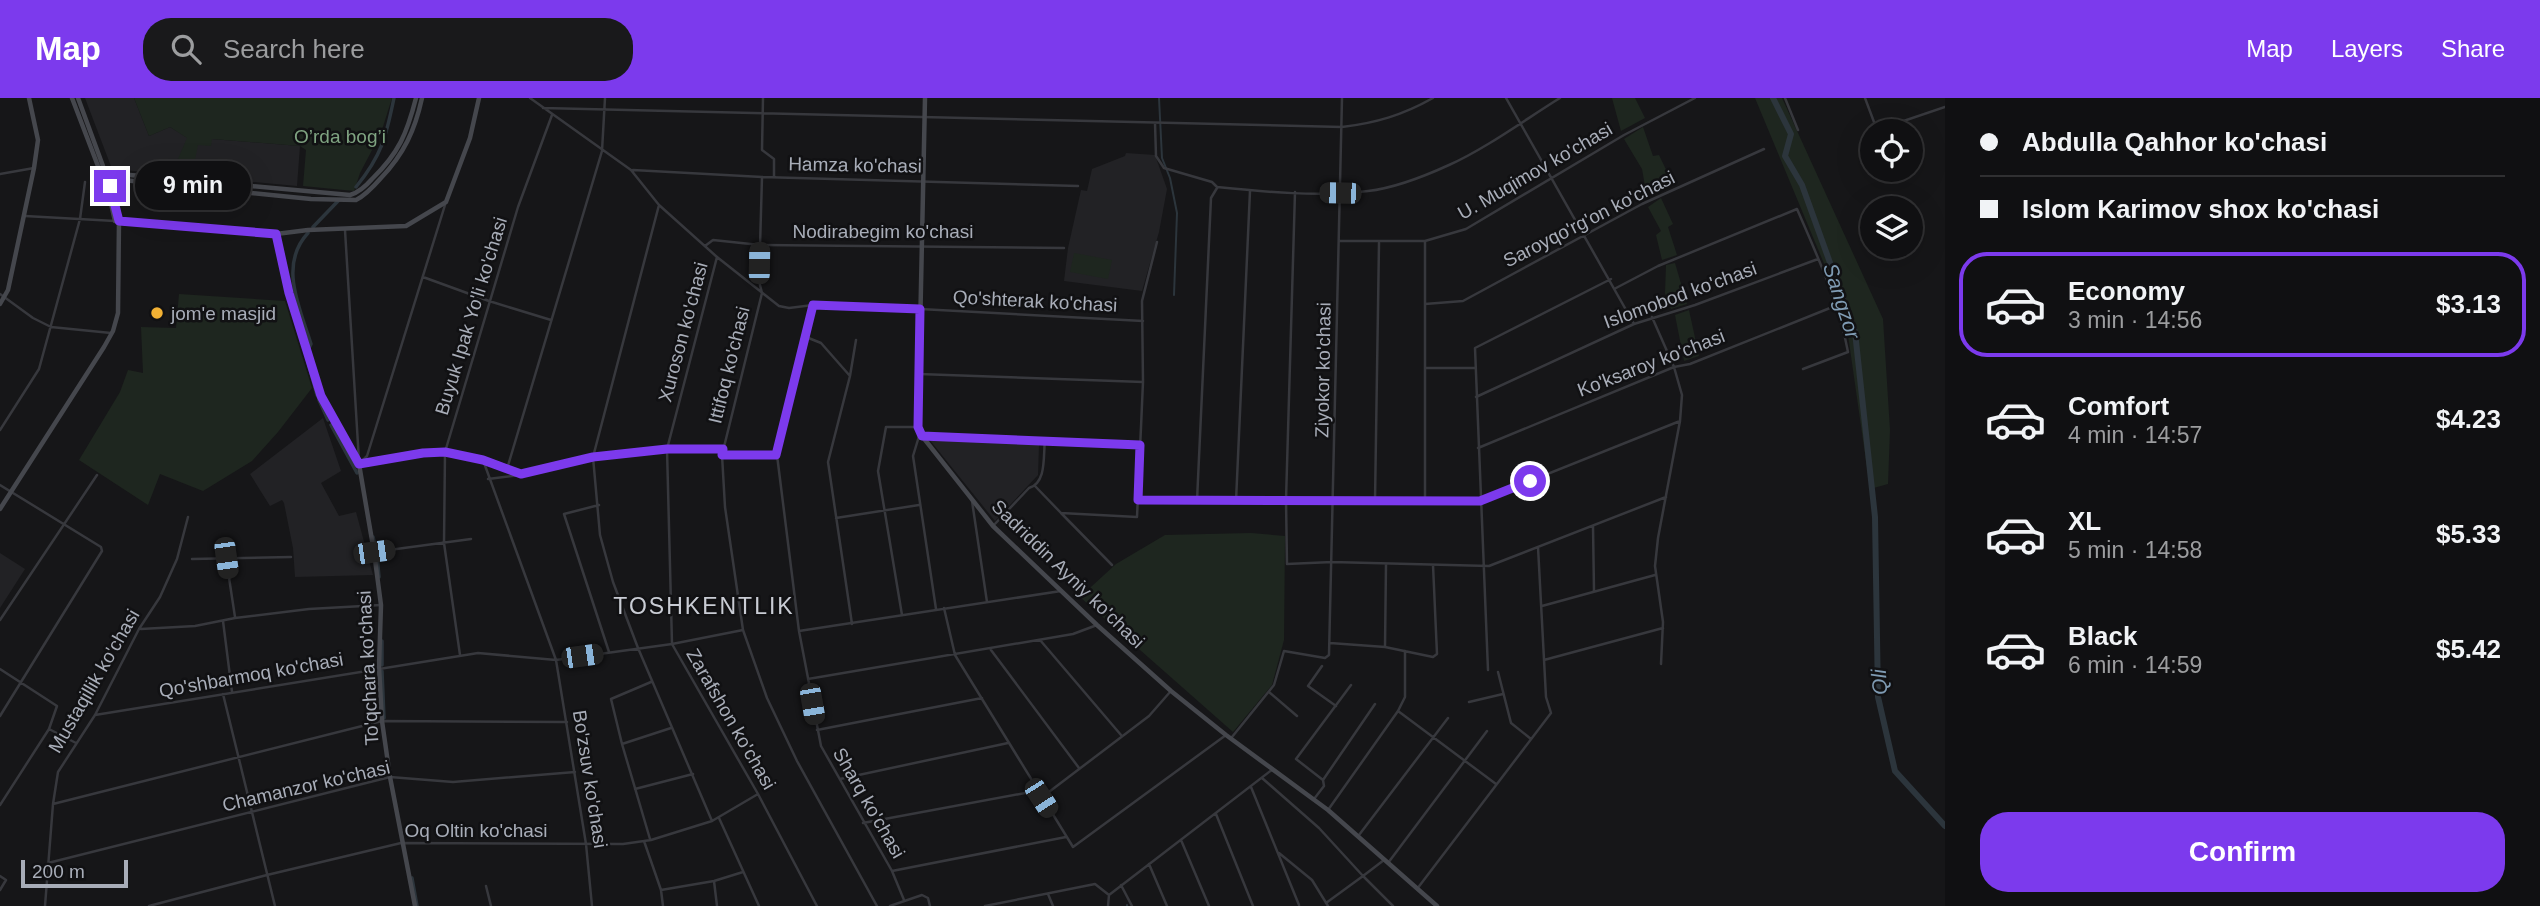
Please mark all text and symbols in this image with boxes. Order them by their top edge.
search box [143,18,633,81]
text: Map [35,30,101,67]
icon: search [167,30,205,68]
text: Search here [223,34,365,64]
text: Map [2246,35,2293,62]
text: Layers [2331,35,2403,62]
text: Share [2441,35,2505,62]
street label: U. Muqimov ko'chasi [1454,118,1616,224]
map controls [1860,119,1923,259]
button: locate [1860,119,1923,182]
park label: O’rda bog’i [294,126,386,147]
text: Abdulla Qahhor ko'chasi [2022,127,2327,157]
street label: Hamza ko'chasi [788,153,922,177]
callout: 9 min [134,162,250,210]
street label: Saroyqo'rg'on ko'chasi [1500,167,1678,271]
route end [94,170,126,202]
text: 9 min [163,172,223,198]
car [1319,182,1362,204]
text: Islom Karimov shox ko'chasi [2022,194,2379,224]
button: layers [1860,196,1923,259]
street label: Buyuk Ipak Yo'li ko'chasi [431,215,511,417]
street label: Nodirabegim ko'chasi [792,221,974,242]
car [749,242,770,284]
street label: Islomobod ko'chasi [1601,258,1759,332]
street label: Xuroson ko'chasi [654,260,712,404]
water label: Sangzor [1819,260,1865,343]
icon: car [1984,273,2047,336]
text: Economy [2068,276,2185,306]
street label: Qo'shterak ko'chasi [952,286,1118,316]
text: $3.13 [2436,289,2501,319]
street label: Ziyokor ko'chasi [1311,302,1335,438]
place label: jom'e masjid [170,303,276,324]
street label: Ittifoq ko'chasi [704,304,754,426]
marker: jom'e masjid [149,305,165,321]
text: 3 min · 14:56 [2068,307,2202,333]
street label: Ko'ksaroy ko'chasi [1574,325,1728,401]
icon: car [1984,388,2047,451]
text: Comfort [2068,391,2169,421]
text: $4.23 [2436,404,2501,434]
text: 4 min · 14:57 [2068,422,2202,448]
route start [1514,465,1546,497]
street label: Sadriddin Ayniy ko'chasi [987,496,1149,652]
icon: car [1984,503,2047,566]
text: XL [2068,506,2101,536]
text: $5.33 [2436,519,2501,549]
car [213,536,240,580]
text: 5 min · 14:58 [2068,537,2202,563]
car [352,539,397,565]
street label: To'qchara ko'chasi [353,590,383,746]
district label: TOSHKENTLIK [613,593,795,619]
street label: Mustaqillik ko'chasi [44,606,144,756]
icon: car [1984,618,2047,681]
text: Black [2068,621,2137,651]
text: $5.42 [2436,634,2501,664]
car [560,643,605,669]
street label: Zarafshon ko'chasi [682,645,780,793]
street label: Qo'shbarmoq ko'chasi [157,648,345,702]
text: 6 min · 14:59 [2068,652,2202,678]
water label: Qli [1867,667,1891,695]
car [799,681,826,727]
street label: Bo'zsuv ko'chasi [569,709,611,849]
street label: Sharq ko'chasi [829,744,909,862]
street label: Chamanzor ko'chasi [220,756,392,816]
car [1021,775,1062,821]
button: Confirm [1980,812,2505,892]
street label: Oq Oltin ko'chasi [404,820,548,841]
scale bar [21,857,128,889]
text: 200 m [32,861,85,882]

